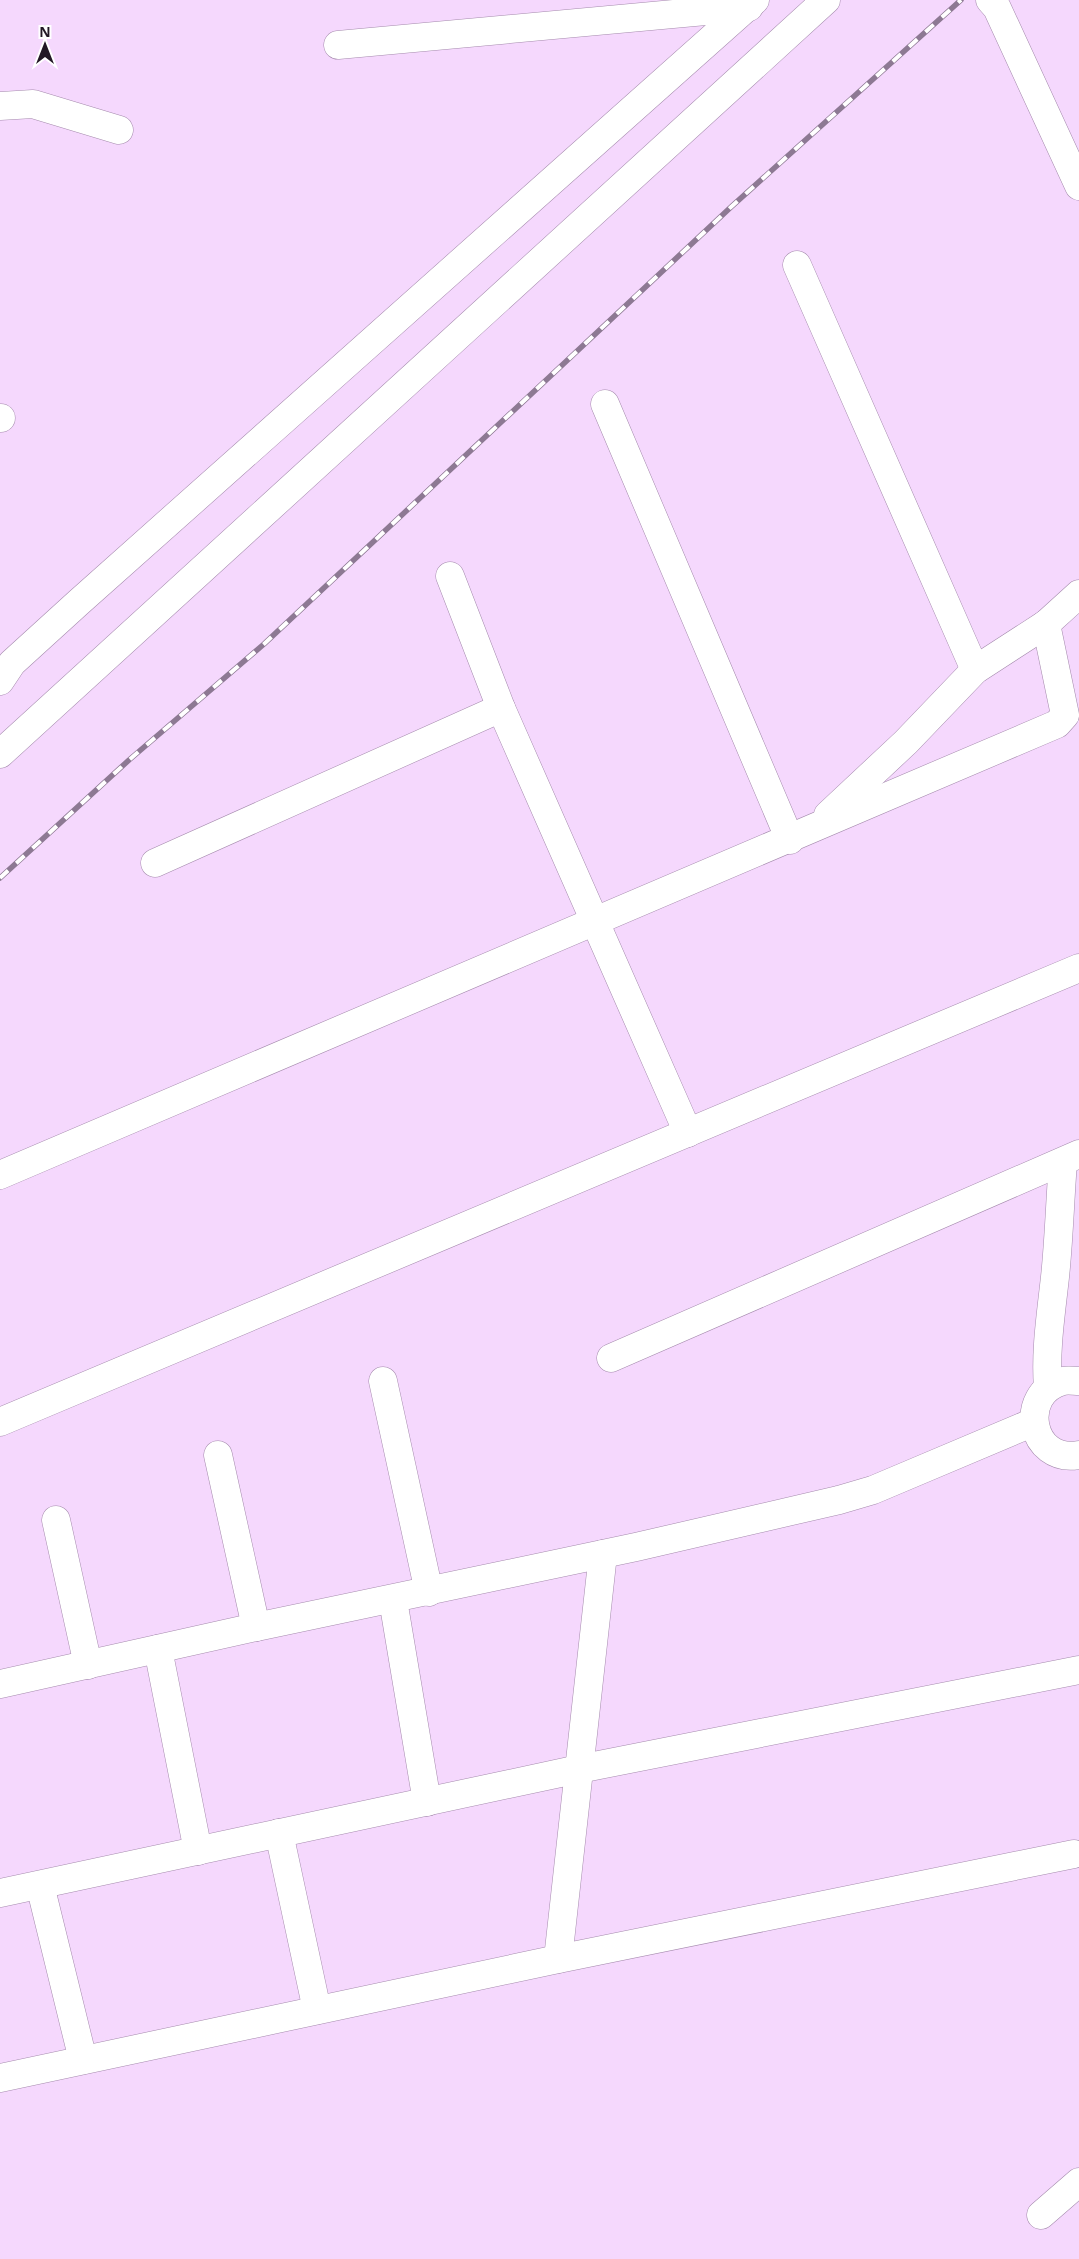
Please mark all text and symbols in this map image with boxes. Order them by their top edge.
north arrow [20,20,70,70]
text: N [39,22,51,41]

